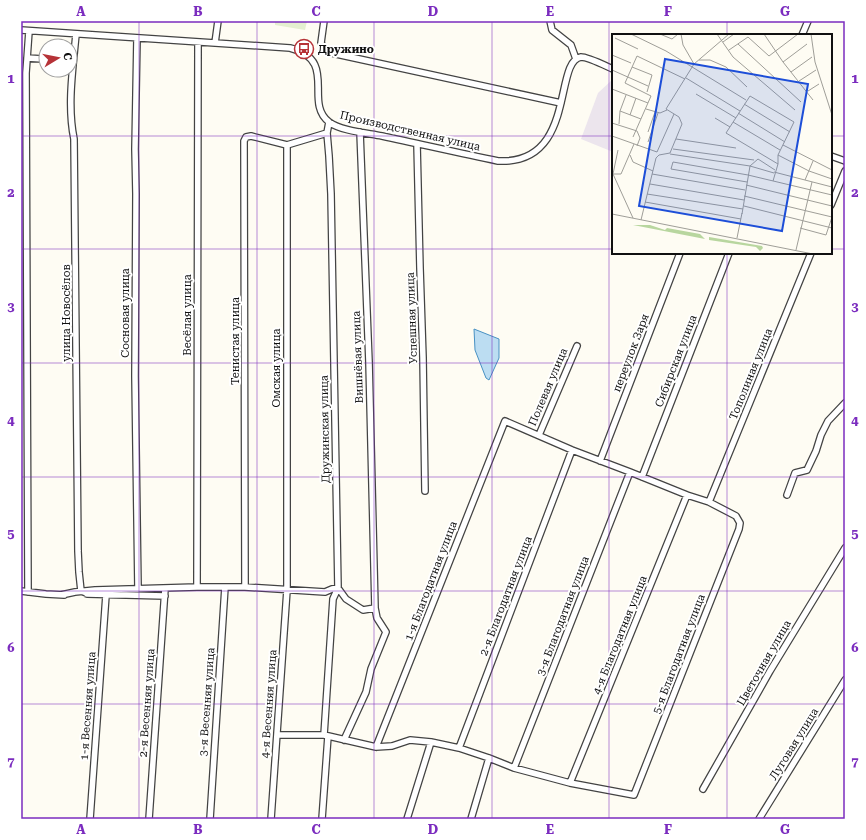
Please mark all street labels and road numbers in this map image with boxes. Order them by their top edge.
street label: Производственная улица [339,109,481,153]
street label: улица Новосёлов [60,264,73,362]
street label: Сосновая улица [119,268,132,358]
street label: Успешная улица [404,272,420,364]
street label: Весёлая улица [181,274,194,356]
street label: Тенистая улица [229,297,242,385]
street label: Вишнёвая улица [350,310,366,404]
street label: переулок Заря [610,312,652,394]
street label: Сибирская улица [652,313,700,409]
street label: Тополиная улица [727,326,775,422]
street label: Омская улица [270,328,283,407]
street label: Полевая улица [526,346,570,428]
street label: Дружинская улица [318,375,332,483]
street label: 1-я Благодатная улица [402,519,460,643]
street label: 2-я Благодатная улица [477,534,535,658]
street label: 3-я Благодатная улица [534,554,592,678]
street label: 4-я Благодатная улица [590,574,650,696]
street label: 5-я Благодатная улица [650,592,708,716]
street label: Цветочная улица [734,618,794,708]
street label: 3-я Весенняя улица [197,647,217,757]
street label: 2-я Весенняя улица [137,648,157,758]
street label: 4-я Весенняя улица [259,649,279,759]
street label: 1-я Весенняя улица [78,651,98,761]
street label: Луговая улица [767,706,821,782]

